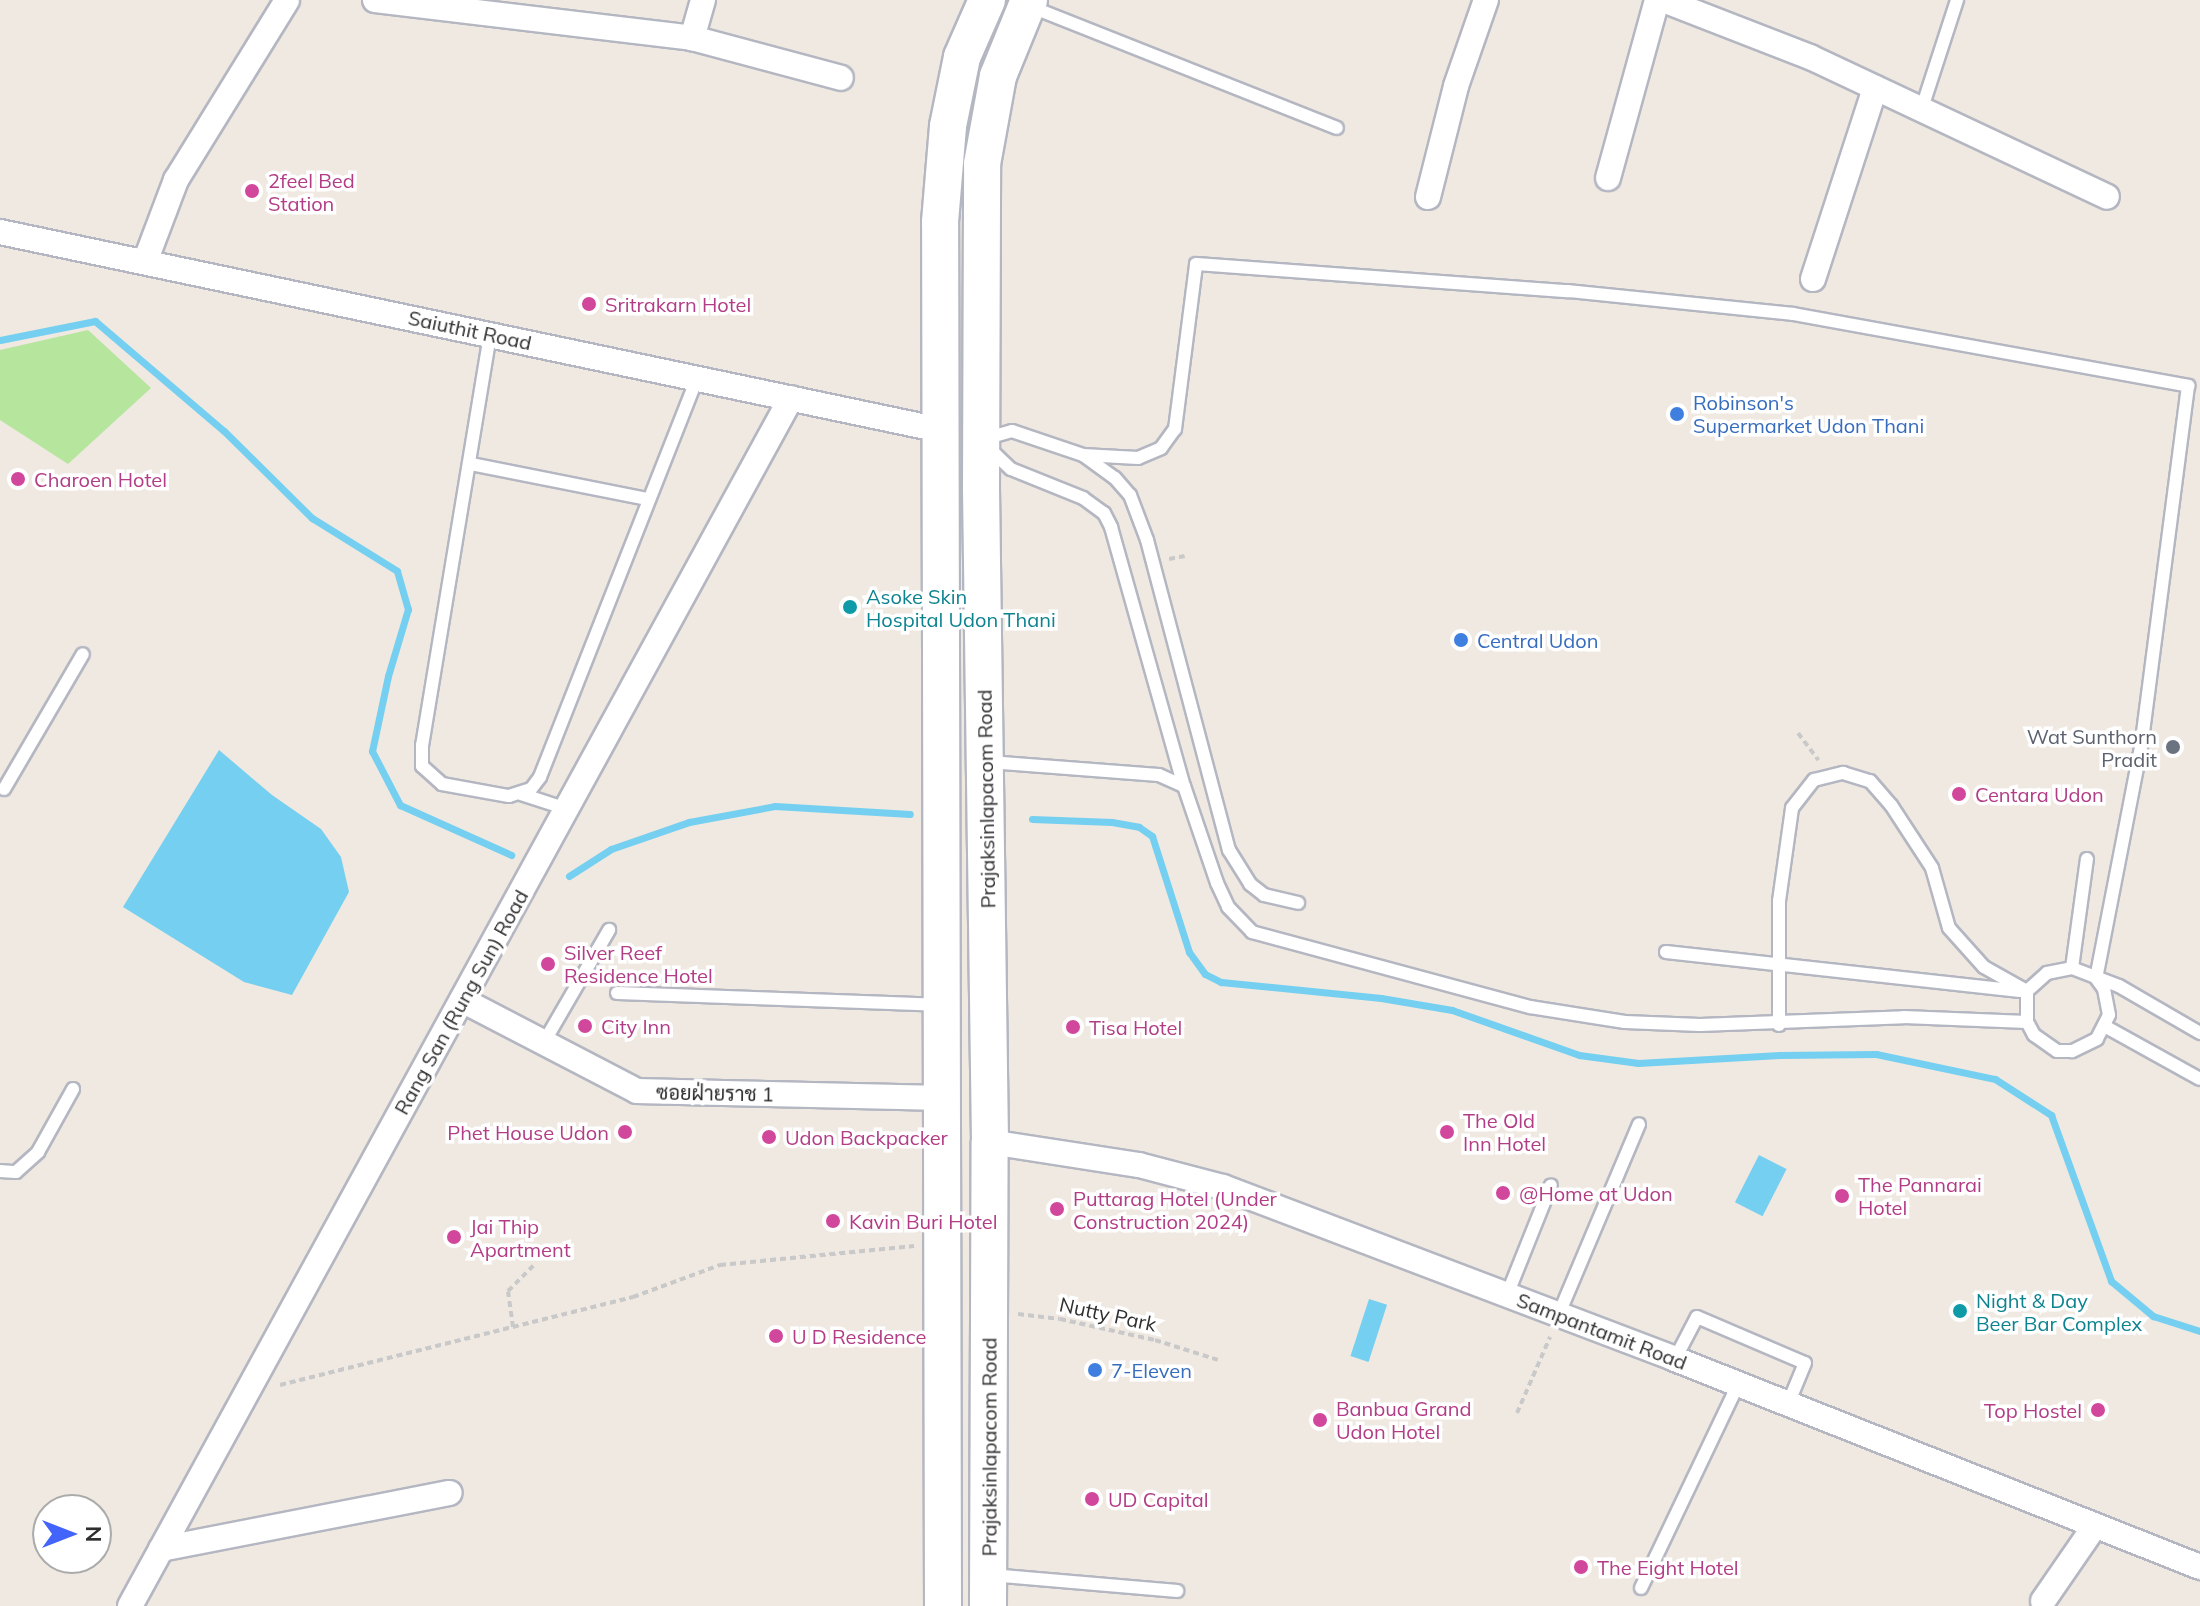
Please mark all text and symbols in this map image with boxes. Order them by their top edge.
place label: 2feel Bed Station [268,168,355,215]
marker: 2feel Bed Station [243,182,261,200]
place label: Sritrakarn Hotel [605,292,751,316]
marker: Sritrakarn Hotel [580,295,598,313]
street label: Saiuthit Road [406,305,534,355]
place label: Robinson's Supermarket Udon Thani [1693,390,1924,437]
marker: Robinson's Supermarket Udon Thani [1668,405,1686,423]
place label: Charoen Hotel [34,467,167,491]
marker: Charoen Hotel [9,470,27,488]
place label: Asoke Skin Hospital Udon Thani [866,584,1056,631]
marker: Asoke Skin Hospital Udon Thani [841,598,859,616]
place label: Central Udon [1477,628,1598,652]
marker: Central Udon [1452,631,1470,649]
street label: Prajaksinlapacom Road [972,689,1000,909]
place label: Wat Sunthorn Pradit [2027,724,2157,771]
marker: Wat Sunthorn Pradit [2164,738,2182,756]
place label: Centara Udon [1975,782,2104,806]
marker: Centara Udon [1950,785,1968,803]
street label: Rang San (Rung Sun) Road [389,885,533,1119]
place label: Silver Reef Residence Hotel [564,940,713,987]
marker: Silver Reef Residence Hotel [539,955,557,973]
place label: City Inn [601,1014,671,1038]
place label: Tisa Hotel [1089,1015,1182,1039]
marker: City Inn [576,1017,594,1035]
marker: Tisa Hotel [1064,1018,1082,1036]
street label: ซอยฝ่ายราช 1 [656,1080,774,1106]
place label: The Old Inn Hotel [1463,1108,1546,1155]
place label: Phet House Udon [447,1120,609,1144]
marker: Phet House Udon [616,1123,634,1141]
marker: The Old Inn Hotel [1438,1123,1456,1141]
place label: Udon Backpacker [785,1125,948,1149]
marker: Udon Backpacker [760,1128,778,1146]
place label: The Pannarai Hotel [1858,1172,1982,1219]
place label: @Home at Udon [1519,1181,1673,1205]
marker: @Home at Udon [1494,1184,1512,1202]
place label: Puttarag Hotel (Under Construction 2024) [1073,1186,1277,1233]
marker: The Pannarai Hotel [1833,1187,1851,1205]
marker: Puttarag Hotel (Under Construction 2024) [1048,1200,1066,1218]
place label: Kavin Buri Hotel [849,1209,997,1233]
marker: Kavin Buri Hotel [824,1212,842,1230]
place label: Jai Thip Apartment [470,1214,571,1261]
marker: Jai Thip Apartment [445,1228,463,1246]
street label: Sampantamit Road [1514,1287,1690,1375]
place label: Night & Day Beer Bar Complex [1976,1288,2142,1335]
street label: Nutty Park [1057,1292,1159,1336]
marker: Night & Day Beer Bar Complex [1951,1302,1969,1320]
place label: U D Residence [792,1324,926,1348]
marker: U D Residence [767,1327,785,1345]
street label: Prajaksinlapacom Road [977,1338,1001,1556]
place label: 7-Eleven [1111,1358,1192,1382]
marker: 7-Eleven [1086,1361,1104,1379]
place label: Banbua Grand Udon Hotel [1336,1396,1472,1443]
place label: Top Hostel [1984,1398,2082,1422]
marker: Top Hostel [2089,1401,2107,1419]
marker: Banbua Grand Udon Hotel [1311,1411,1329,1429]
place label: UD Capital [1108,1487,1209,1511]
marker: UD Capital [1083,1490,1101,1508]
north arrow [32,1494,112,1574]
text: N [80,1526,108,1542]
place label: The Eight Hotel [1597,1555,1739,1579]
marker: The Eight Hotel [1572,1558,1590,1576]

